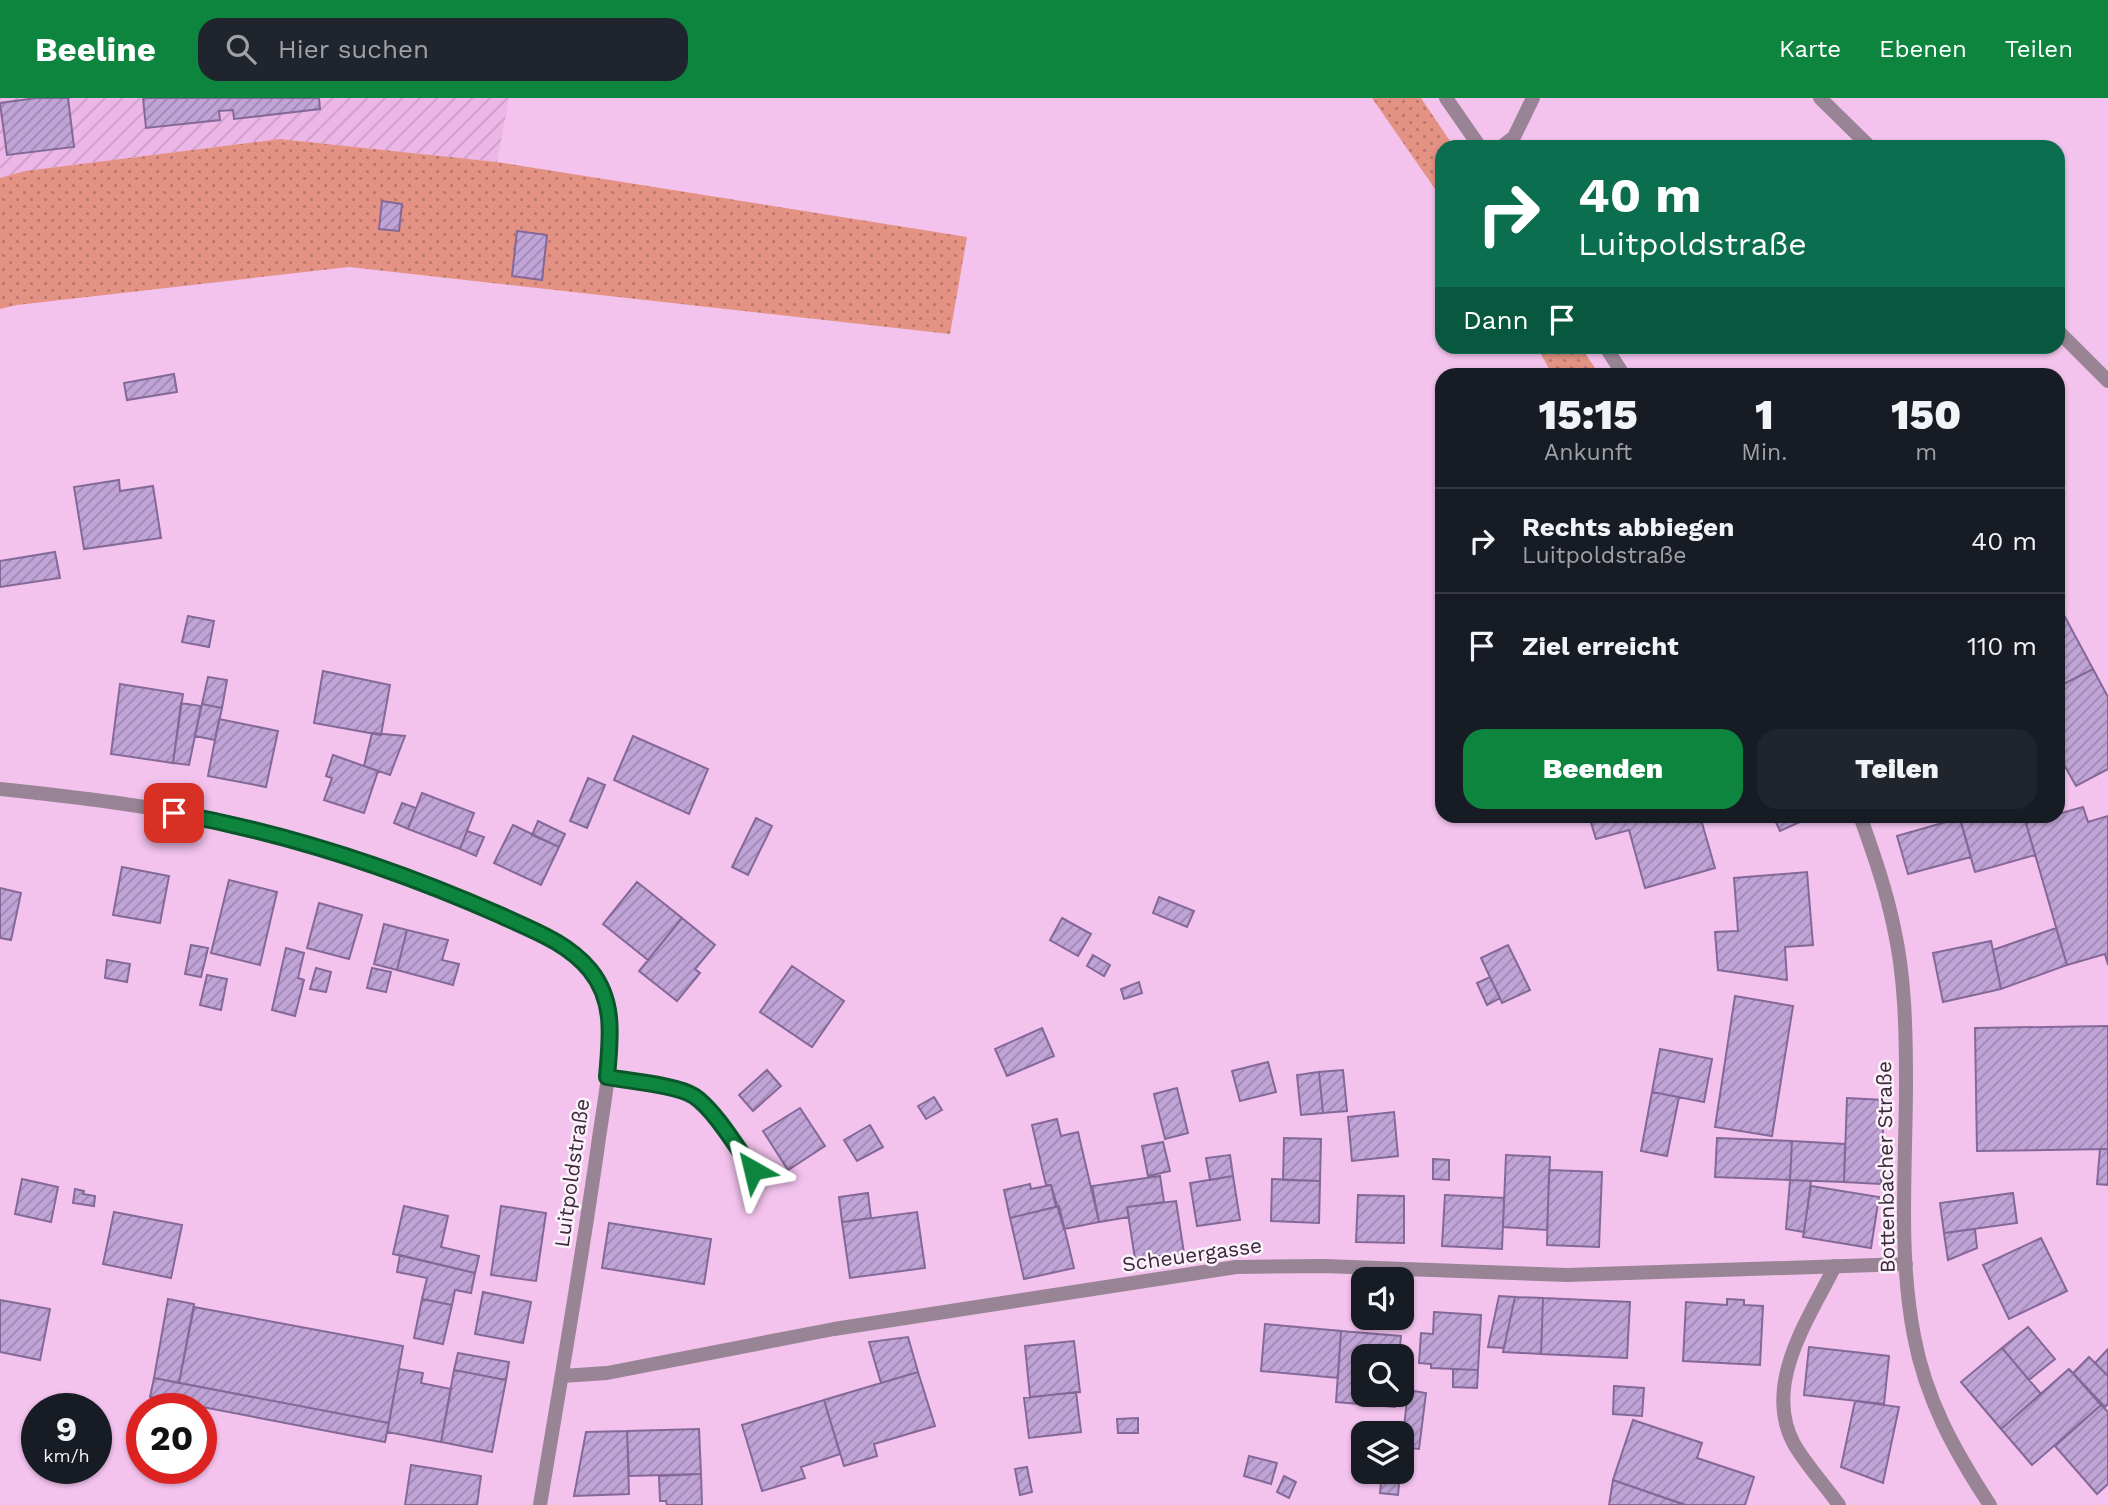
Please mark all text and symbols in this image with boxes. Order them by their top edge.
search box [198,18,688,81]
text: Beeline [35,30,156,69]
icon: search [222,30,260,68]
text: Hier suchen [278,34,429,64]
text: Karte [1779,35,1841,63]
text: Ebenen [1879,35,1967,63]
text: Teilen [2005,35,2073,63]
text: 40 m [1578,166,1701,224]
icon: right [1463,168,1554,259]
text: Luitpoldstraße [1578,225,1807,263]
icon: arrive [1543,301,1581,339]
text: Dann [1463,305,1529,335]
text: 15:15 [1539,390,1638,439]
text: 1 [1755,390,1774,439]
text: 150 [1891,390,1961,439]
text: Ankunft [1544,439,1632,466]
text: Min. [1741,439,1787,466]
text: m [1915,439,1937,466]
text: Rechts abbiegen [1522,512,1734,542]
icon: right [1463,522,1501,560]
text: 40 m [1971,526,2037,556]
text: Luitpoldstraße [1522,542,1686,569]
icon: arrive [1463,627,1501,665]
text: Ziel erreicht [1522,631,1679,661]
text: 110 m [1967,631,2037,661]
button: Beenden [1463,729,1743,809]
button: Teilen [1757,729,2037,809]
pin [144,783,204,843]
icon: arrive [155,794,193,832]
street label: Bottenbacher Straße [1871,1061,1900,1273]
street label: Luitpoldstraße [549,1097,594,1249]
position arrow [716,1133,790,1207]
street label: Scheuergasse [1120,1232,1263,1277]
map controls [1351,1267,1414,1484]
button: sound [1351,1267,1414,1330]
button: search [1351,1344,1414,1407]
speed limit sign: 20 [126,1393,217,1484]
text: 9 [56,1408,77,1450]
button: layers [1351,1421,1414,1484]
text: km/h [43,1445,90,1466]

